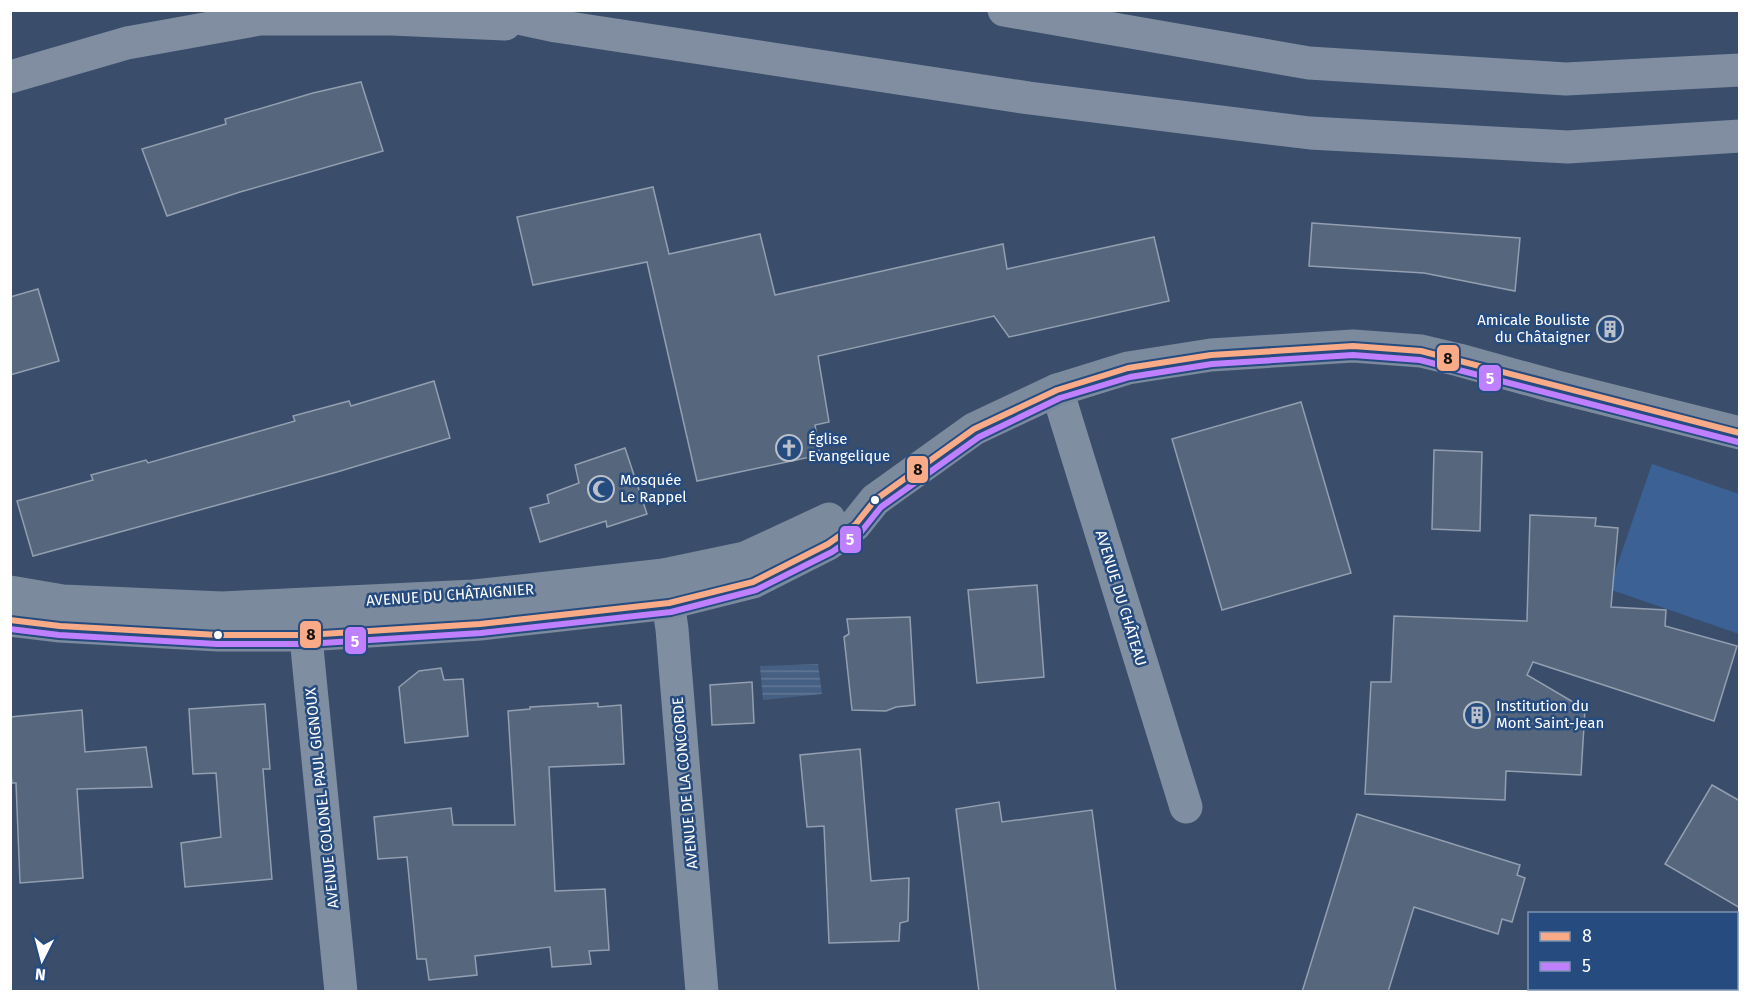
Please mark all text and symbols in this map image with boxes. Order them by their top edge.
place label: Amicale Bouliste du Châtaigner [1477,311,1590,346]
building icon: Amicale Bouliste du Châtaigner [1595,314,1625,344]
line badge: 8 [1436,344,1460,372]
text: 8 [1443,349,1453,368]
line badge: 5 [1478,364,1502,392]
text: 5 [1486,369,1495,388]
place label: Église Evangelique [808,430,890,465]
church icon: Église Evangelique [774,433,804,463]
line badge: 8 [906,455,929,484]
text: 8 [913,460,923,479]
place label: Mosquée Le Rappel [620,471,687,506]
mosque icon: Mosquée Le Rappel [586,474,616,504]
unlabelled marker [869,494,881,506]
line badge: 5 [839,525,862,554]
street label: AVENUE DU CHÂTEAU [1092,528,1150,668]
text: 5 [846,530,855,549]
street label: AVENUE DU CHÂTAIGNIER [365,580,535,610]
line badge: 8 [299,620,322,649]
text: 8 [306,625,316,644]
line badge: 5 [344,626,367,655]
unlabelled marker [212,629,224,641]
text: 5 [351,632,360,651]
street label: AVENUE COLONEL PAUL GIGNOUX [301,686,343,909]
street label: AVENUE DE LA CONCORDE [669,696,701,870]
place label: Institution du Mont Saint-Jean [1496,697,1604,732]
building icon: Institution du Mont Saint-Jean [1462,700,1492,730]
legend [1528,912,1738,990]
text: 8 [1582,925,1592,947]
north arrow [12,930,72,990]
text: 5 [1582,955,1591,977]
text: N [34,964,47,984]

